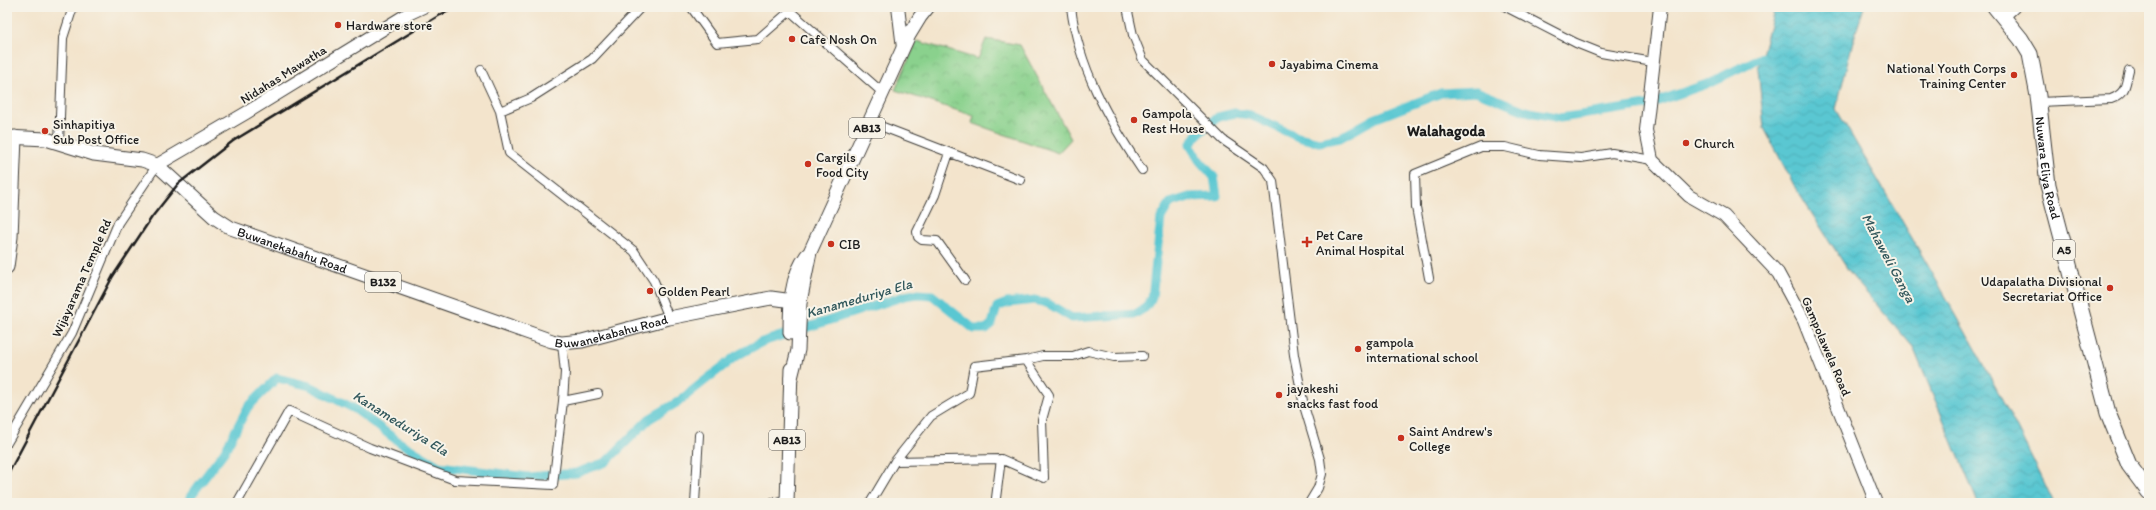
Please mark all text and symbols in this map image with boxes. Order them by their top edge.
place label: Hardware store [346,18,432,33]
marker: Hardware store [333,20,343,30]
place label: Cafe Nosh On [800,32,877,47]
marker: Cafe Nosh On [787,34,797,44]
street label: Nidahas Mawatha [237,42,329,107]
place label: Jayabima Cinema [1280,57,1379,72]
marker: Jayabima Cinema [1267,59,1277,69]
place label: National Youth Corps Training Center [1887,61,2007,91]
marker: National Youth Corps Training Center [2009,70,2019,80]
place label: Gampola Rest House [1142,106,1204,136]
marker: Gampola Rest House [1129,115,1139,125]
street label: Nuwara Eliya Road [2032,116,2064,221]
place label: Sinhapitiya Sub Post Office [53,117,139,147]
road number: AB13 [849,118,885,138]
district label: Walahagoda [1407,122,1486,141]
marker: Sinhapitiya Sub Post Office [40,126,50,136]
place label: Church [1694,136,1735,151]
marker: Church [1681,138,1691,148]
place label: Cargils Food City [816,150,868,180]
marker: Cargils Food City [803,159,813,169]
water label: Mahaweli Ganga [1858,211,1920,306]
street label: Wijayarama Temple Rd [49,217,114,340]
street label: Buwanekabahu Road [235,224,349,276]
place label: Pet Care Animal Hospital [1316,228,1405,258]
marker: Pet Care Animal Hospital [1301,236,1313,248]
place label: CIB [839,237,860,252]
marker: CIB [826,239,836,249]
road number: A5 [2053,240,2075,260]
road number: B132 [365,272,401,292]
place label: Udapalatha Divisional Secretariat Office [1981,274,2102,304]
water label: Kanameduriya Ela [804,275,915,322]
marker: Udapalatha Divisional Secretariat Office [2105,283,2115,293]
place label: Golden Pearl [658,284,730,299]
marker: Golden Pearl [645,286,655,296]
street label: Gampolawela Road [1799,294,1854,398]
street label: Buwanekabahu Road [553,312,669,351]
place label: gampola international school [1366,335,1479,365]
marker: gampola international school [1353,344,1363,354]
place label: jayakeshi snacks fast food [1286,381,1378,411]
water label: Kanameduriya Ela [350,387,452,460]
marker: jayakeshi snacks fast food [1274,390,1284,400]
place label: Saint Andrew's College [1409,424,1493,454]
road number: AB13 [769,430,805,450]
marker: Saint Andrew's College [1396,433,1406,443]

